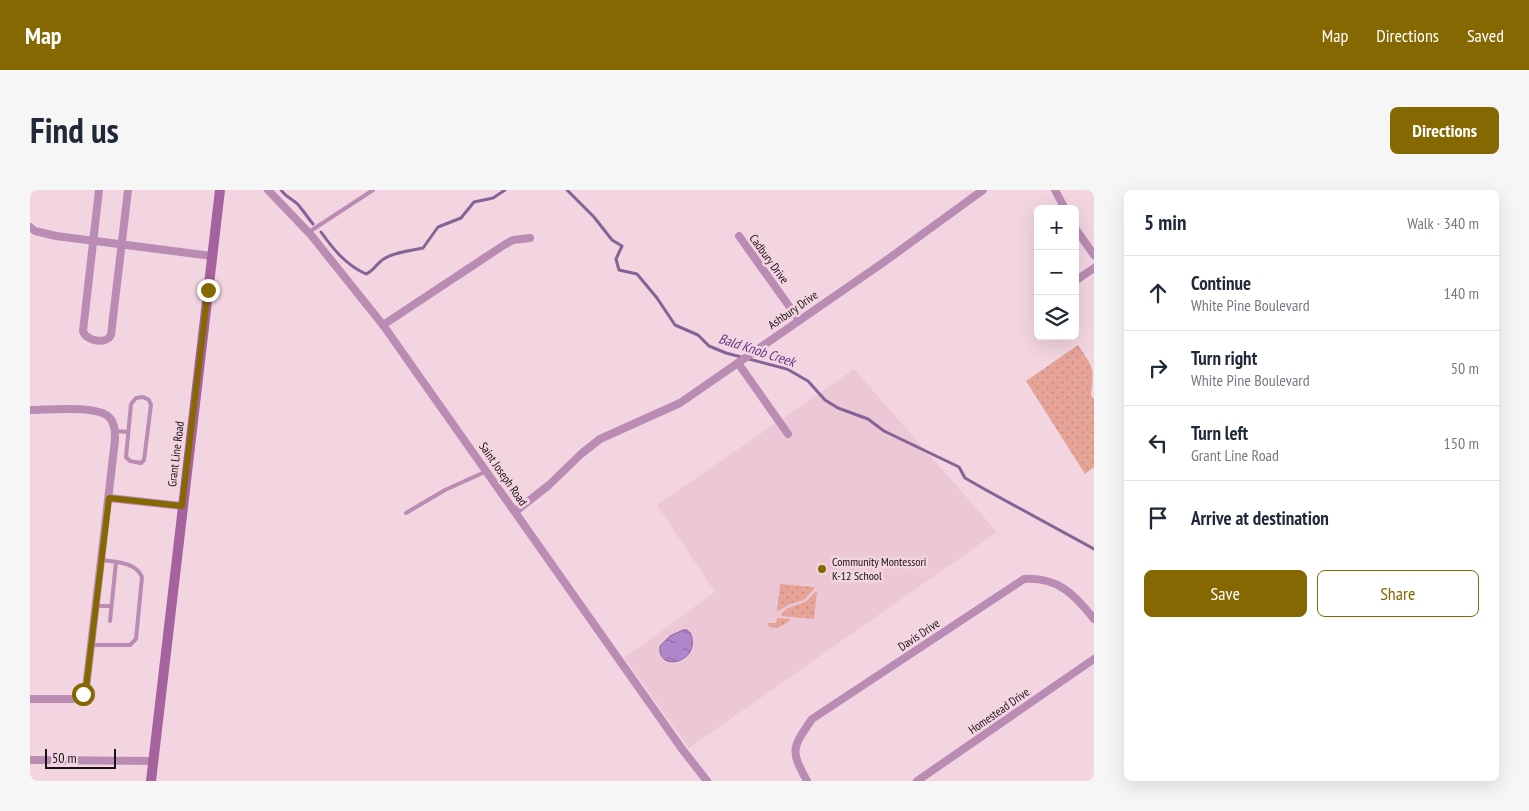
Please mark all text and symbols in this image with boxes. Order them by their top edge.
text: Map [25,20,62,51]
text: Map [1322,24,1348,47]
text: Directions [1376,24,1439,47]
text: Saved [1467,24,1504,47]
text: Find us [30,107,119,153]
button: Directions [1390,107,1499,154]
map controls [1034,205,1079,340]
button: + [1034,205,1079,250]
text: 5 min [1144,209,1186,236]
text: Walk · 340 m [1407,213,1479,233]
street label: Cadbury Drive [746,231,792,286]
button: − [1034,250,1079,295]
text: Continue [1191,271,1251,295]
route end [197,279,220,302]
icon: ahead [1144,279,1172,307]
text: 140 m [1444,283,1479,303]
street label: Ashbury Drive [765,287,820,332]
button: layers [1034,295,1079,340]
text: White Pine Boulevard [1191,295,1310,315]
water label: Bald Knob Creek [717,329,799,371]
text: Turn right [1191,346,1257,370]
icon: right [1144,354,1172,382]
text: 50 m [1451,358,1479,378]
text: White Pine Boulevard [1191,370,1310,390]
street label: Grant Line Road [164,420,187,488]
text: Turn left [1191,421,1248,445]
icon: left [1144,429,1172,457]
text: 150 m [1444,433,1479,453]
street label: Saint Joseph Road [476,439,531,508]
text: Grant Line Road [1191,445,1279,465]
icon: arrive [1144,504,1172,532]
text: Arrive at destination [1191,506,1329,530]
place label: Community Montessori K-12 School [832,554,926,583]
marker: Community Montessori K-12 School [816,563,828,575]
button: Save [1144,570,1307,617]
button: Share [1317,570,1479,617]
street label: Davis Drive [895,615,942,654]
route start [72,683,95,706]
street label: Homestead Drive [965,684,1032,737]
scale bar [45,746,116,769]
text: 50 m [52,749,77,767]

